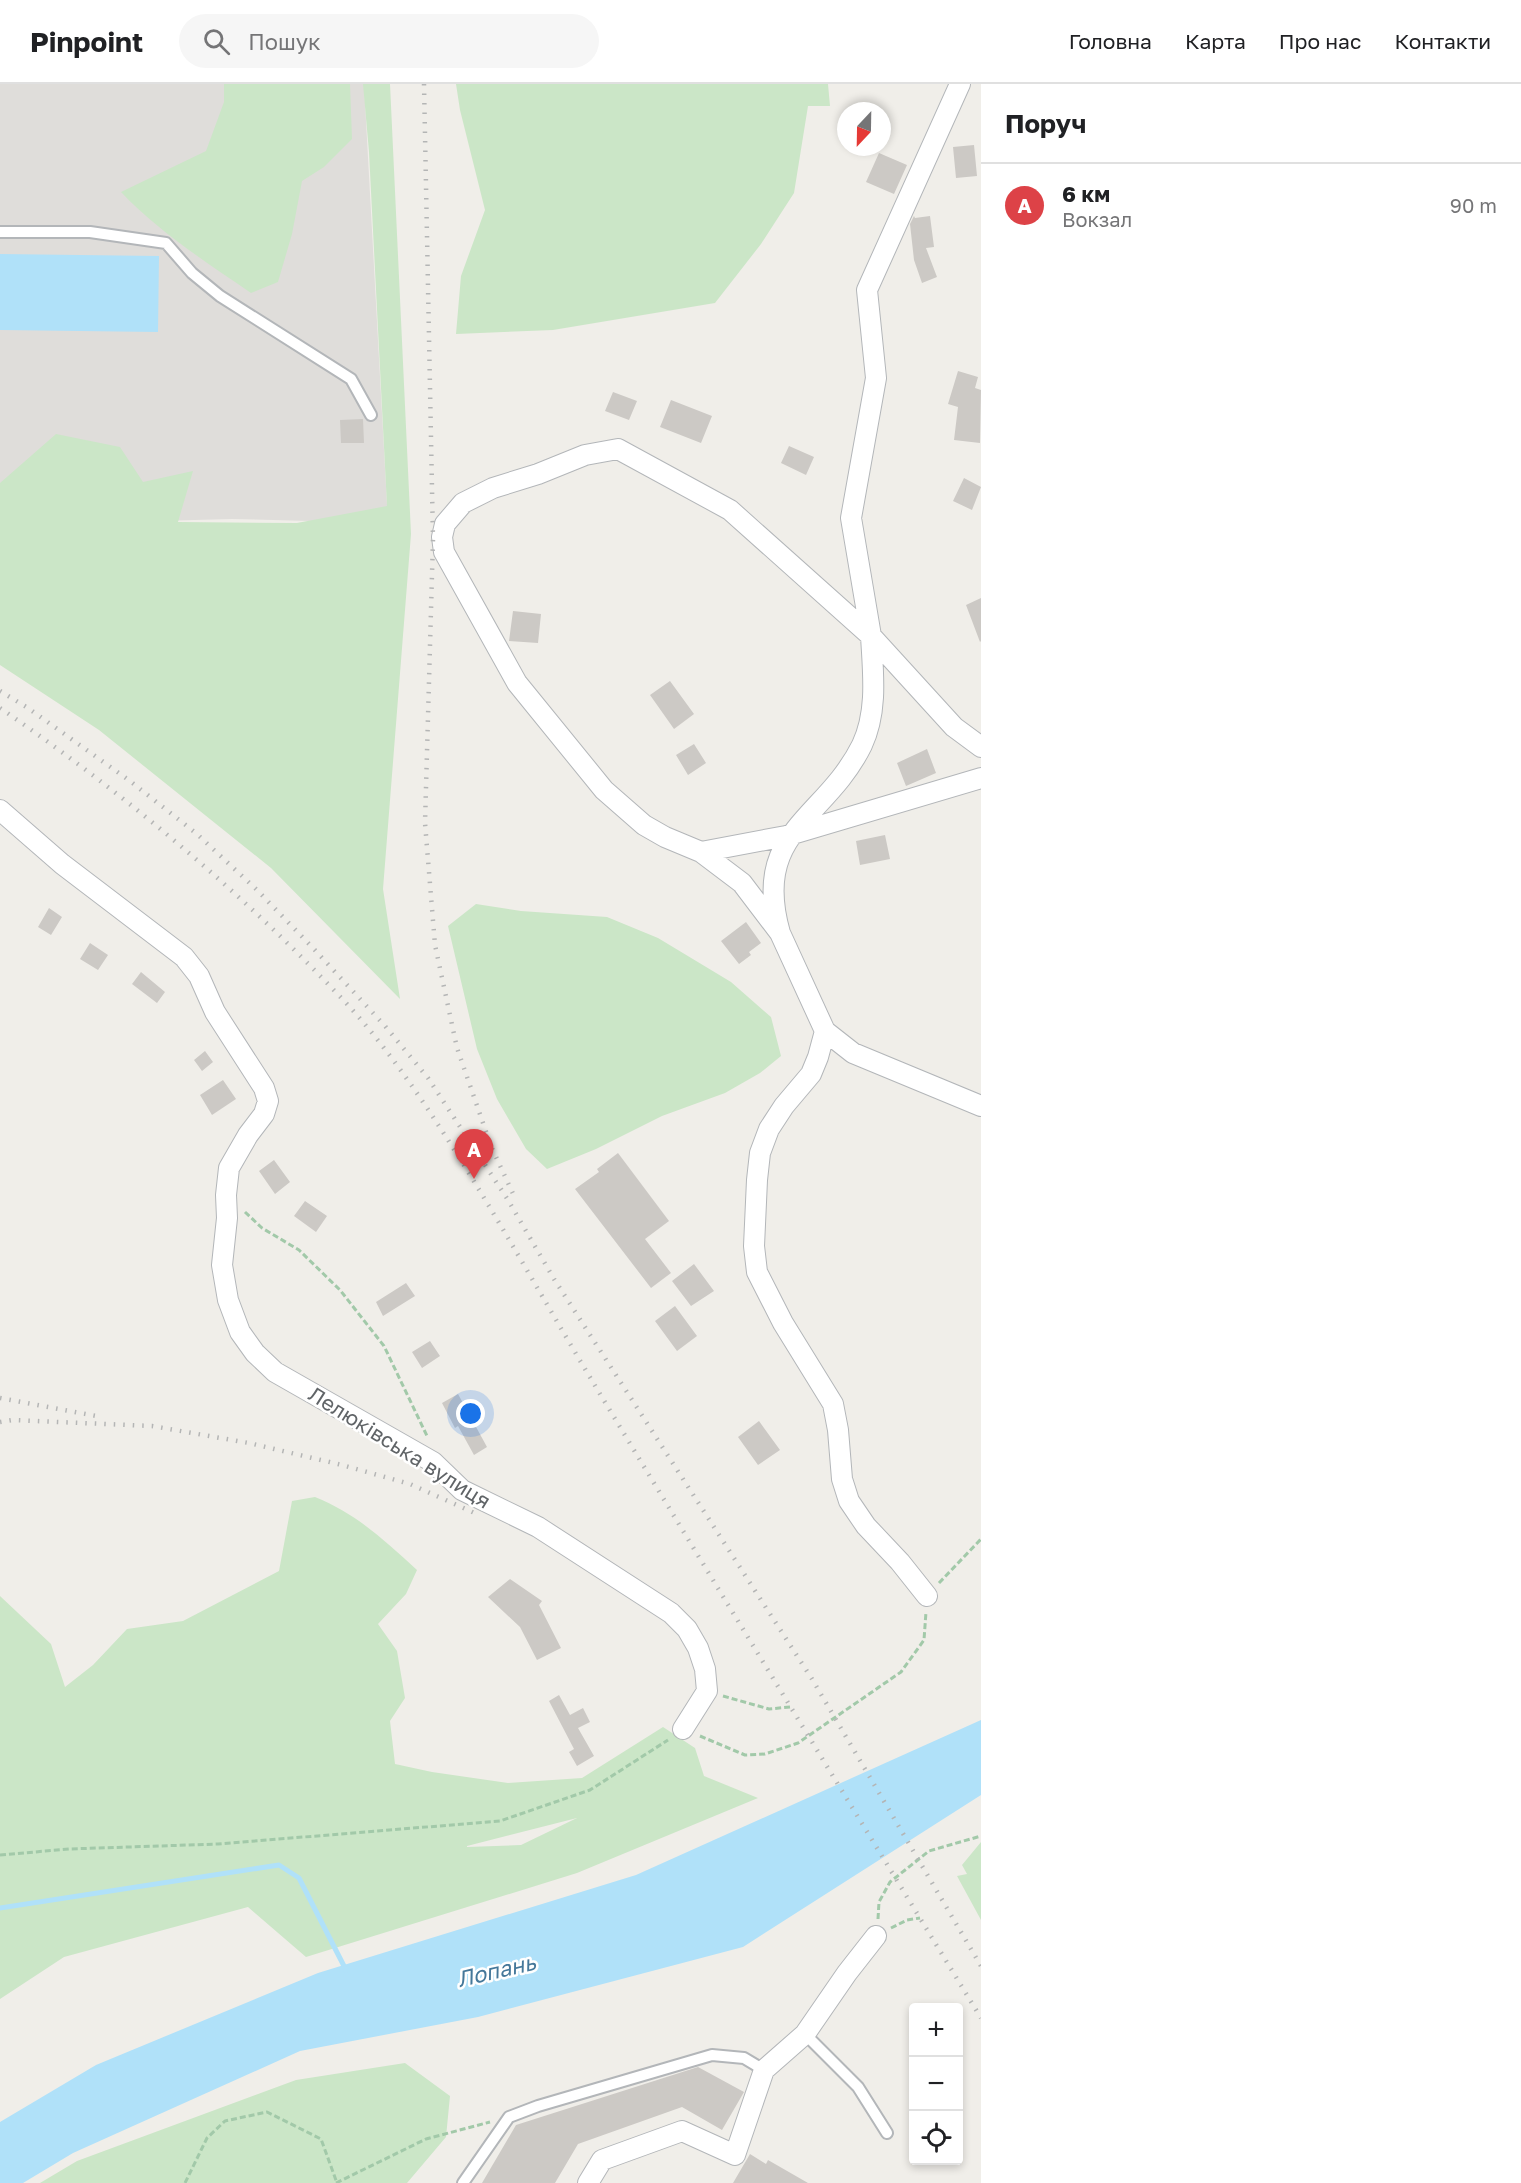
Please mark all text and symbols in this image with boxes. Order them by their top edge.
search box [179,14,599,68]
text: Pinpoint [30,25,143,58]
icon: search [200,25,233,58]
text: Пошук [248,28,321,55]
text: Головна [1069,28,1152,54]
text: Карта [1185,28,1246,54]
text: Про нас [1279,28,1361,54]
text: Контакти [1394,28,1491,54]
north arrow [837,102,891,156]
text: Поруч [1005,108,1086,139]
text: 6 км [1062,180,1110,207]
text: A [1017,193,1032,217]
text: 90 m [1450,193,1497,217]
text: Вокзал [1062,207,1132,231]
pin: A [454,1130,494,1179]
street label: Лелюківська вулиця [304,1380,496,1514]
your location [456,1399,485,1428]
water label: Лопань [454,1948,539,1992]
map controls [909,2003,963,2165]
button: + [909,2003,963,2057]
button: − [909,2057,963,2111]
button: locate [909,2111,963,2165]

